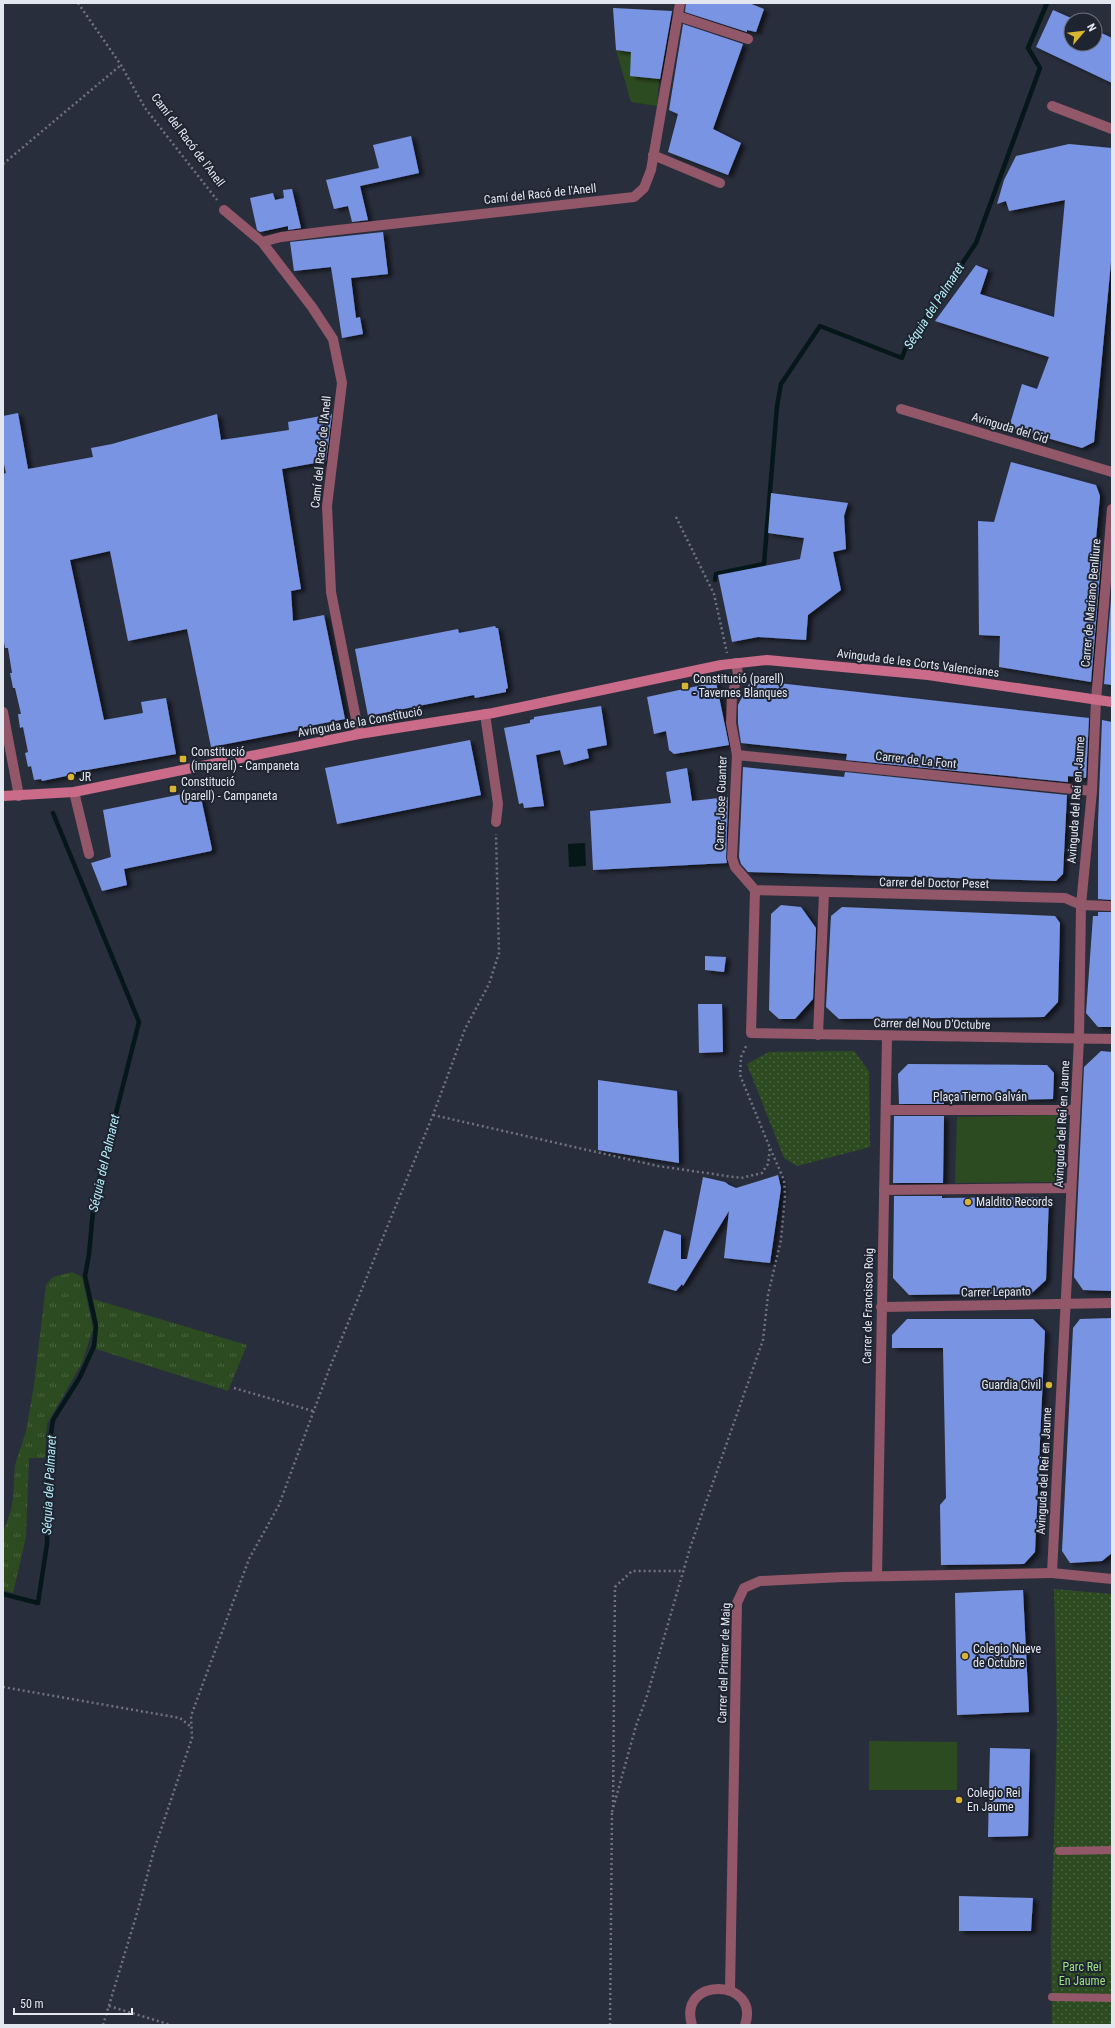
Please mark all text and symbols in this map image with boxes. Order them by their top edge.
north arrow [1063,12,1103,52]
text: N [1084,22,1099,34]
street label: Camí del Racó de l'Anell [148,91,228,189]
street label: Camí del Racó de l'Anell [483,181,597,207]
water label: Séquia del Palmaret [901,260,968,352]
street label: Camí del Racó de l'Anell [308,395,334,509]
street label: Avinguda del Cid [970,410,1050,446]
street label: Carrer de Mariano Benlliure [1078,538,1104,668]
street label: Avinguda de les Corts Valencianes [836,646,1000,680]
place label: Constitució (parell) - Tavernes Blanques [693,672,788,700]
marker: Constitució (parell) - Tavernes Blanques [680,681,690,691]
street label: Avinguda de la Constitució [297,704,423,740]
street label: Avinguda del Rei en Jaume [1065,736,1087,864]
place label: Constitució (imparell) - Campaneta [191,745,299,773]
street label: Carrer de La Font [875,749,958,771]
marker: Constitució (imparell) - Campaneta [178,754,188,764]
street label: Carrer Jose Guanter [712,755,730,851]
place label: JR [79,770,92,784]
marker: JR [66,772,76,782]
place label: Constitució (parell) - Campaneta [181,775,278,803]
marker: Constitució (parell) - Campaneta [168,784,178,794]
street label: Carrer del Doctor Peset [879,875,990,891]
street label: Carrer del Nou D'Octubre [873,1016,991,1032]
street label: Avinguda del Rei en Jaume [1052,1060,1072,1188]
street label: Plaça Tierno Galván [933,1090,1027,1104]
water label: Séquia del Palmaret [85,1113,123,1213]
place label: Maldito Records [976,1195,1053,1209]
marker: Maldito Records [963,1197,973,1207]
street label: Carrer de Francisco Roig [860,1248,876,1364]
street label: Carrer Lepanto [961,1284,1031,1300]
place label: Guardia Civil [981,1378,1041,1392]
marker: Guardia Civil [1044,1380,1054,1390]
street label: Avinguda del Rei en Jaume [1034,1407,1054,1535]
water label: Séquia del Palmaret [39,1435,59,1535]
street label: Carrer del Primer de Maig [715,1602,733,1724]
place label: Colegio Nueve de Octubre [973,1642,1041,1670]
marker: Colegio Nueve de Octubre [960,1651,970,1661]
place label: Colegio Rei En Jaume [967,1786,1020,1814]
marker: Colegio Rei En Jaume [954,1795,964,1805]
park label: Parc Rei En Jaume [1059,1960,1106,1988]
scale bar [14,1990,132,2016]
text: 50 m [20,1997,44,2011]

